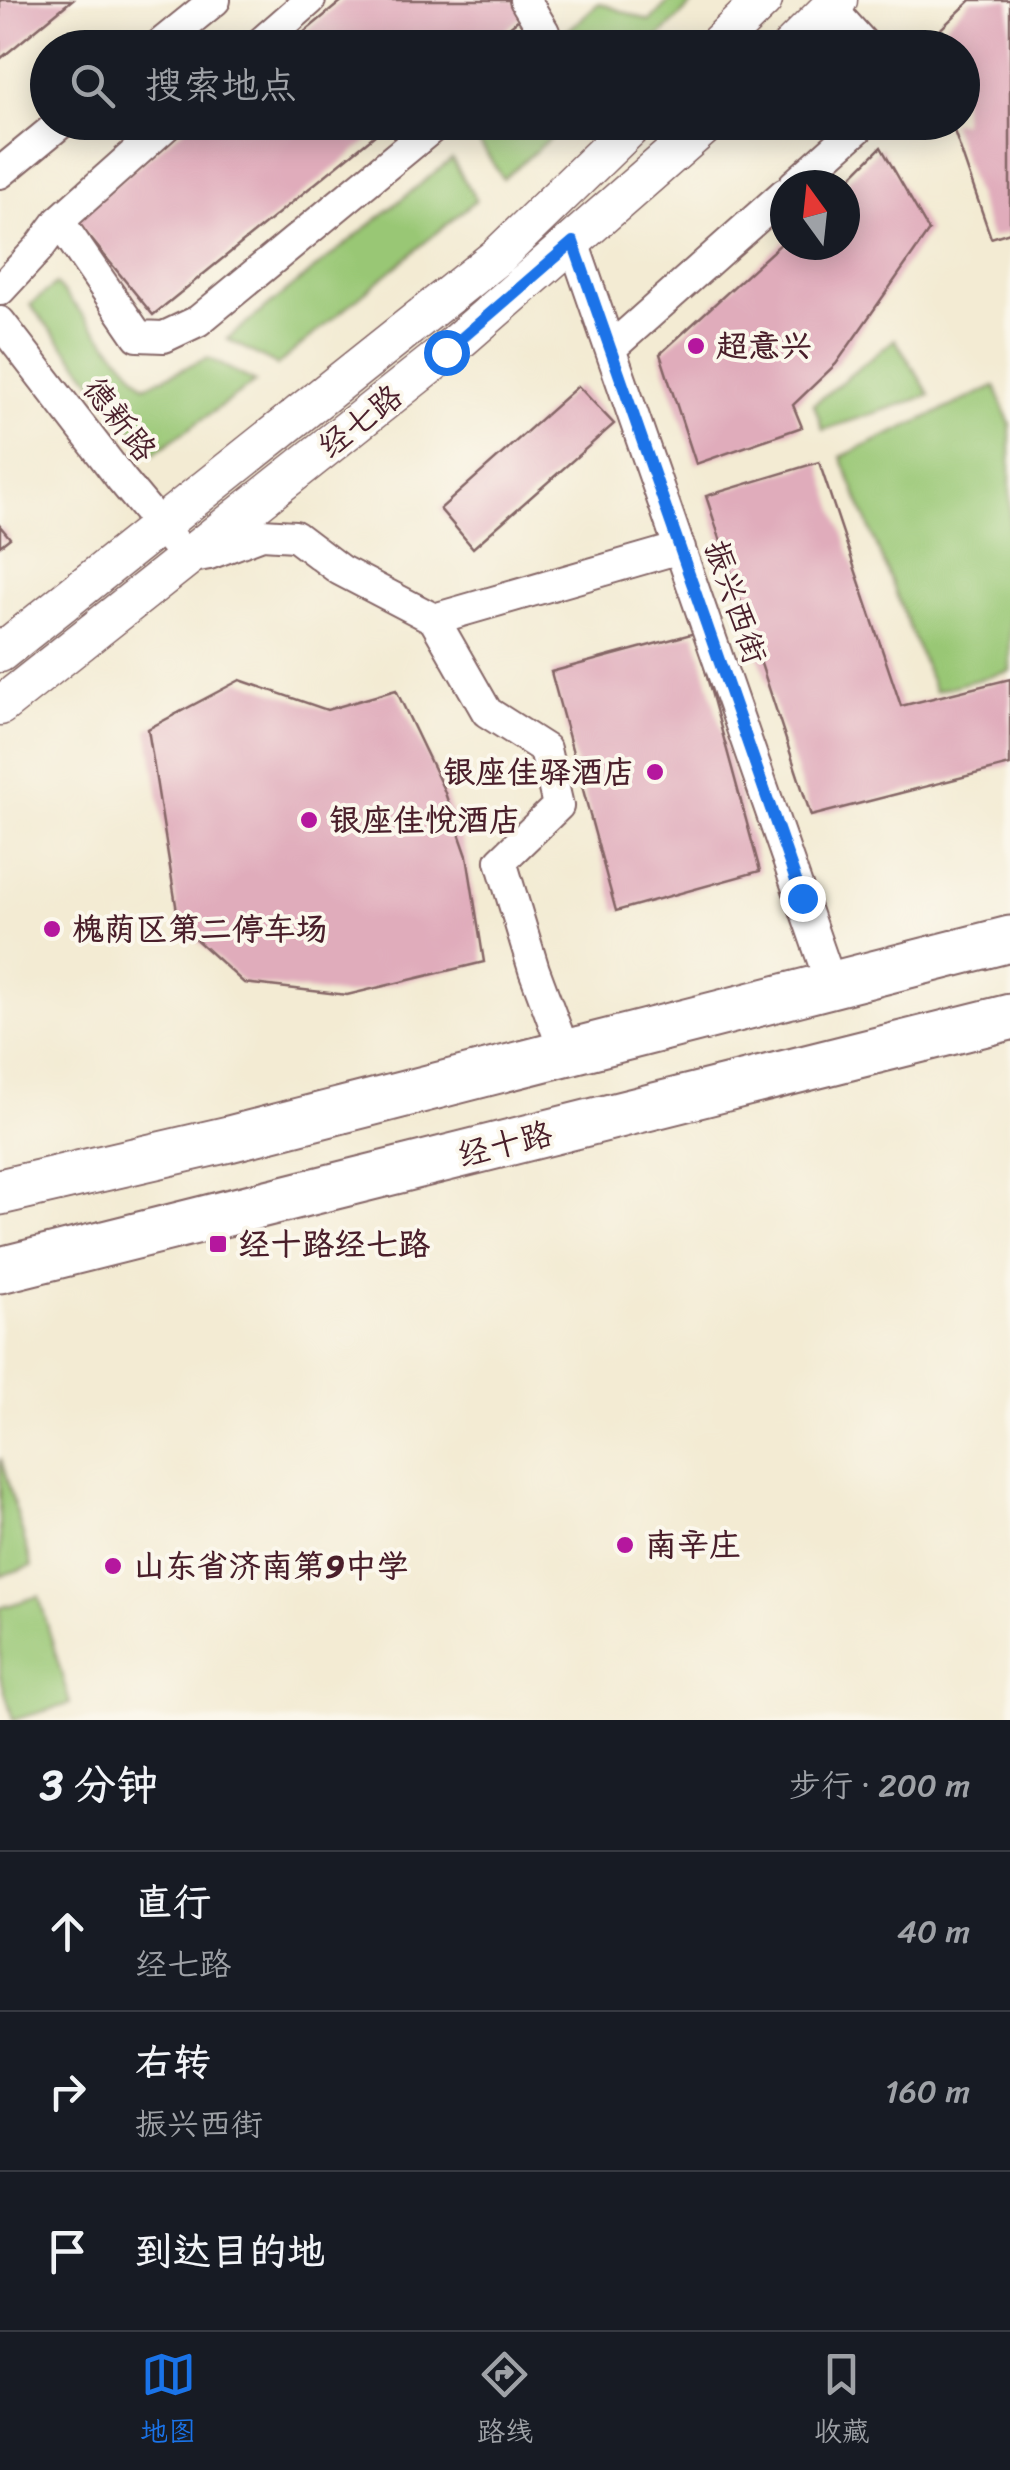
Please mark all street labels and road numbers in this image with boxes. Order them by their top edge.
street label: 德新路 [68,364,172,475]
street label: 经七路 [305,369,416,473]
street label: 振兴西街 [688,532,783,672]
street label: 经十路 [452,1105,559,1184]

